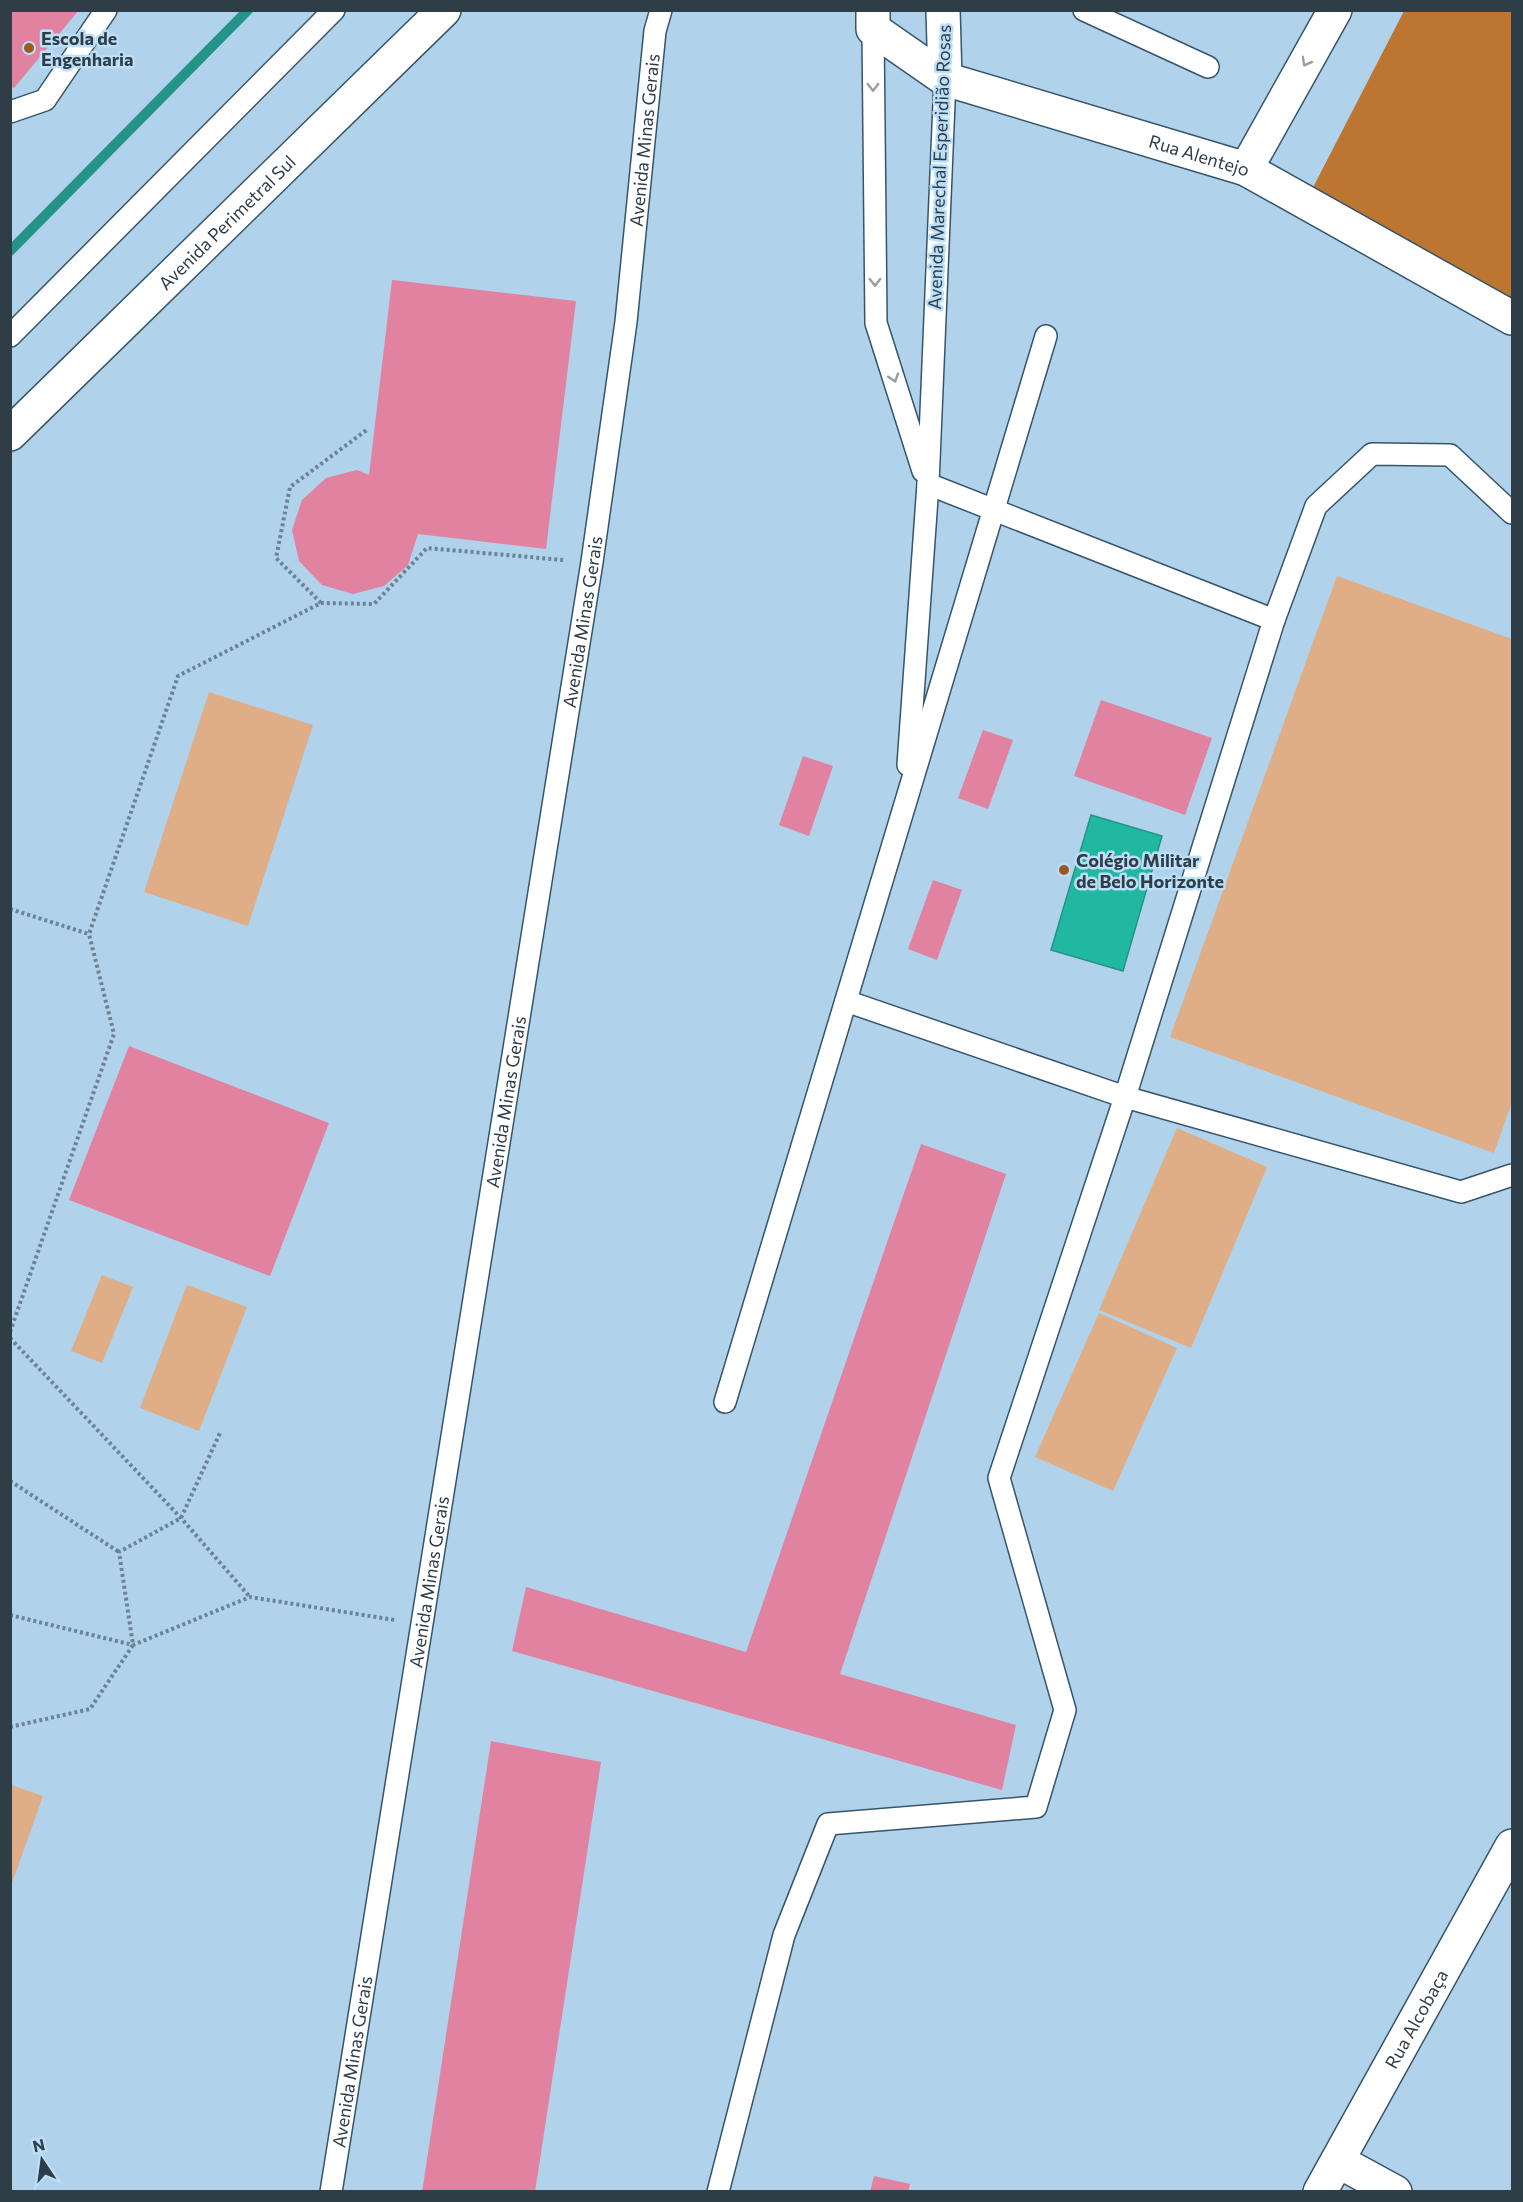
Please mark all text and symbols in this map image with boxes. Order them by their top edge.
street label: Avenida Marechal Esperidião Rosas [923,24,955,310]
place label: Escola de Engenharia [41,27,134,70]
marker: Escola de Engenharia [22,41,36,55]
street label: Avenida Minas Gerais [625,53,664,228]
one-way arrow [1302,55,1314,66]
one-way arrow [867,83,879,92]
street label: Rua Alentejo [1146,130,1252,180]
street label: Avenida Perimetral Sul [154,150,300,294]
one-way arrow [869,278,881,287]
one-way arrow [886,372,899,383]
street label: Avenida Minas Gerais [558,535,607,709]
place label: Colégio Militar de Belo Horizonte [1076,849,1224,892]
marker: Colégio Militar de Belo Horizonte [1057,863,1071,877]
street label: Avenida Minas Gerais [481,1014,530,1189]
street label: Avenida Minas Gerais [404,1494,453,1669]
street label: Rua Alcobaça [1380,1965,1452,2072]
street label: Avenida Minas Gerais [327,1974,376,2149]
north arrow [12,2130,72,2190]
text: N [31,2134,46,2156]

